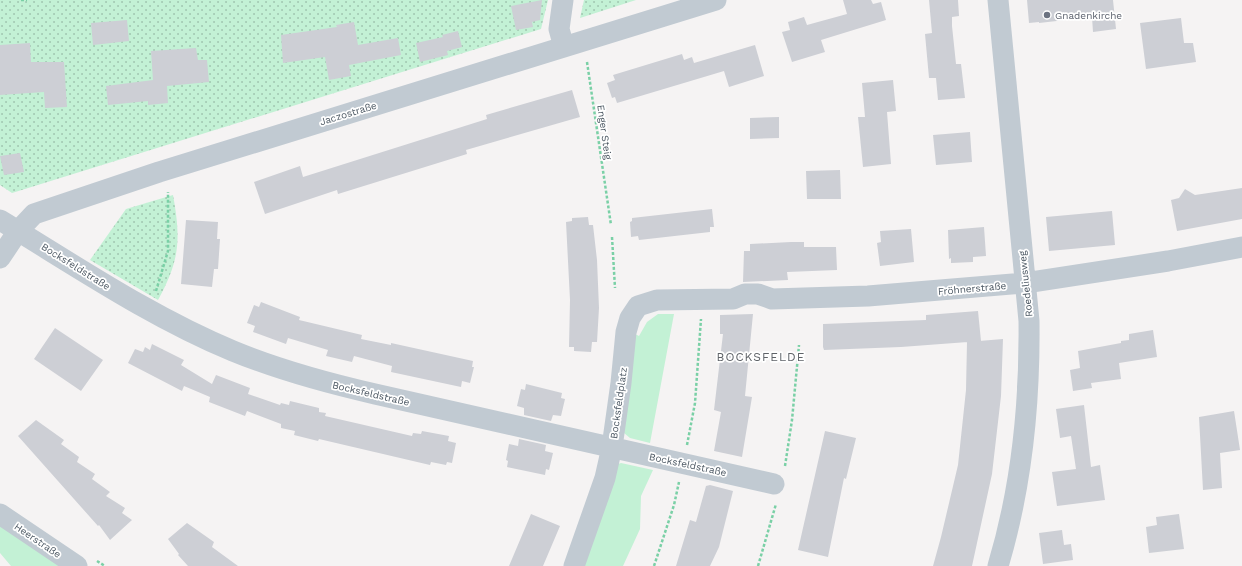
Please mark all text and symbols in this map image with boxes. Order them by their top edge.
marker: Gnadenkirche [1042,10,1052,20]
place label: Gnadenkirche [1055,10,1122,21]
street label: Jaczostraße [318,100,378,127]
street label: Enger Steig [595,104,614,161]
street label: Bocksfeldstraße [39,241,112,292]
street label: Roedeliusweg [1016,250,1034,318]
street label: Fröhnerstraße [937,280,1007,297]
district label: BOCKSFELDE [717,350,805,364]
street label: Bocksfeldplatz [608,367,629,440]
street label: Bocksfeldstraße [331,379,411,408]
street label: Bocksfeldstraße [648,451,728,478]
street label: Heerstraße [12,521,63,560]

